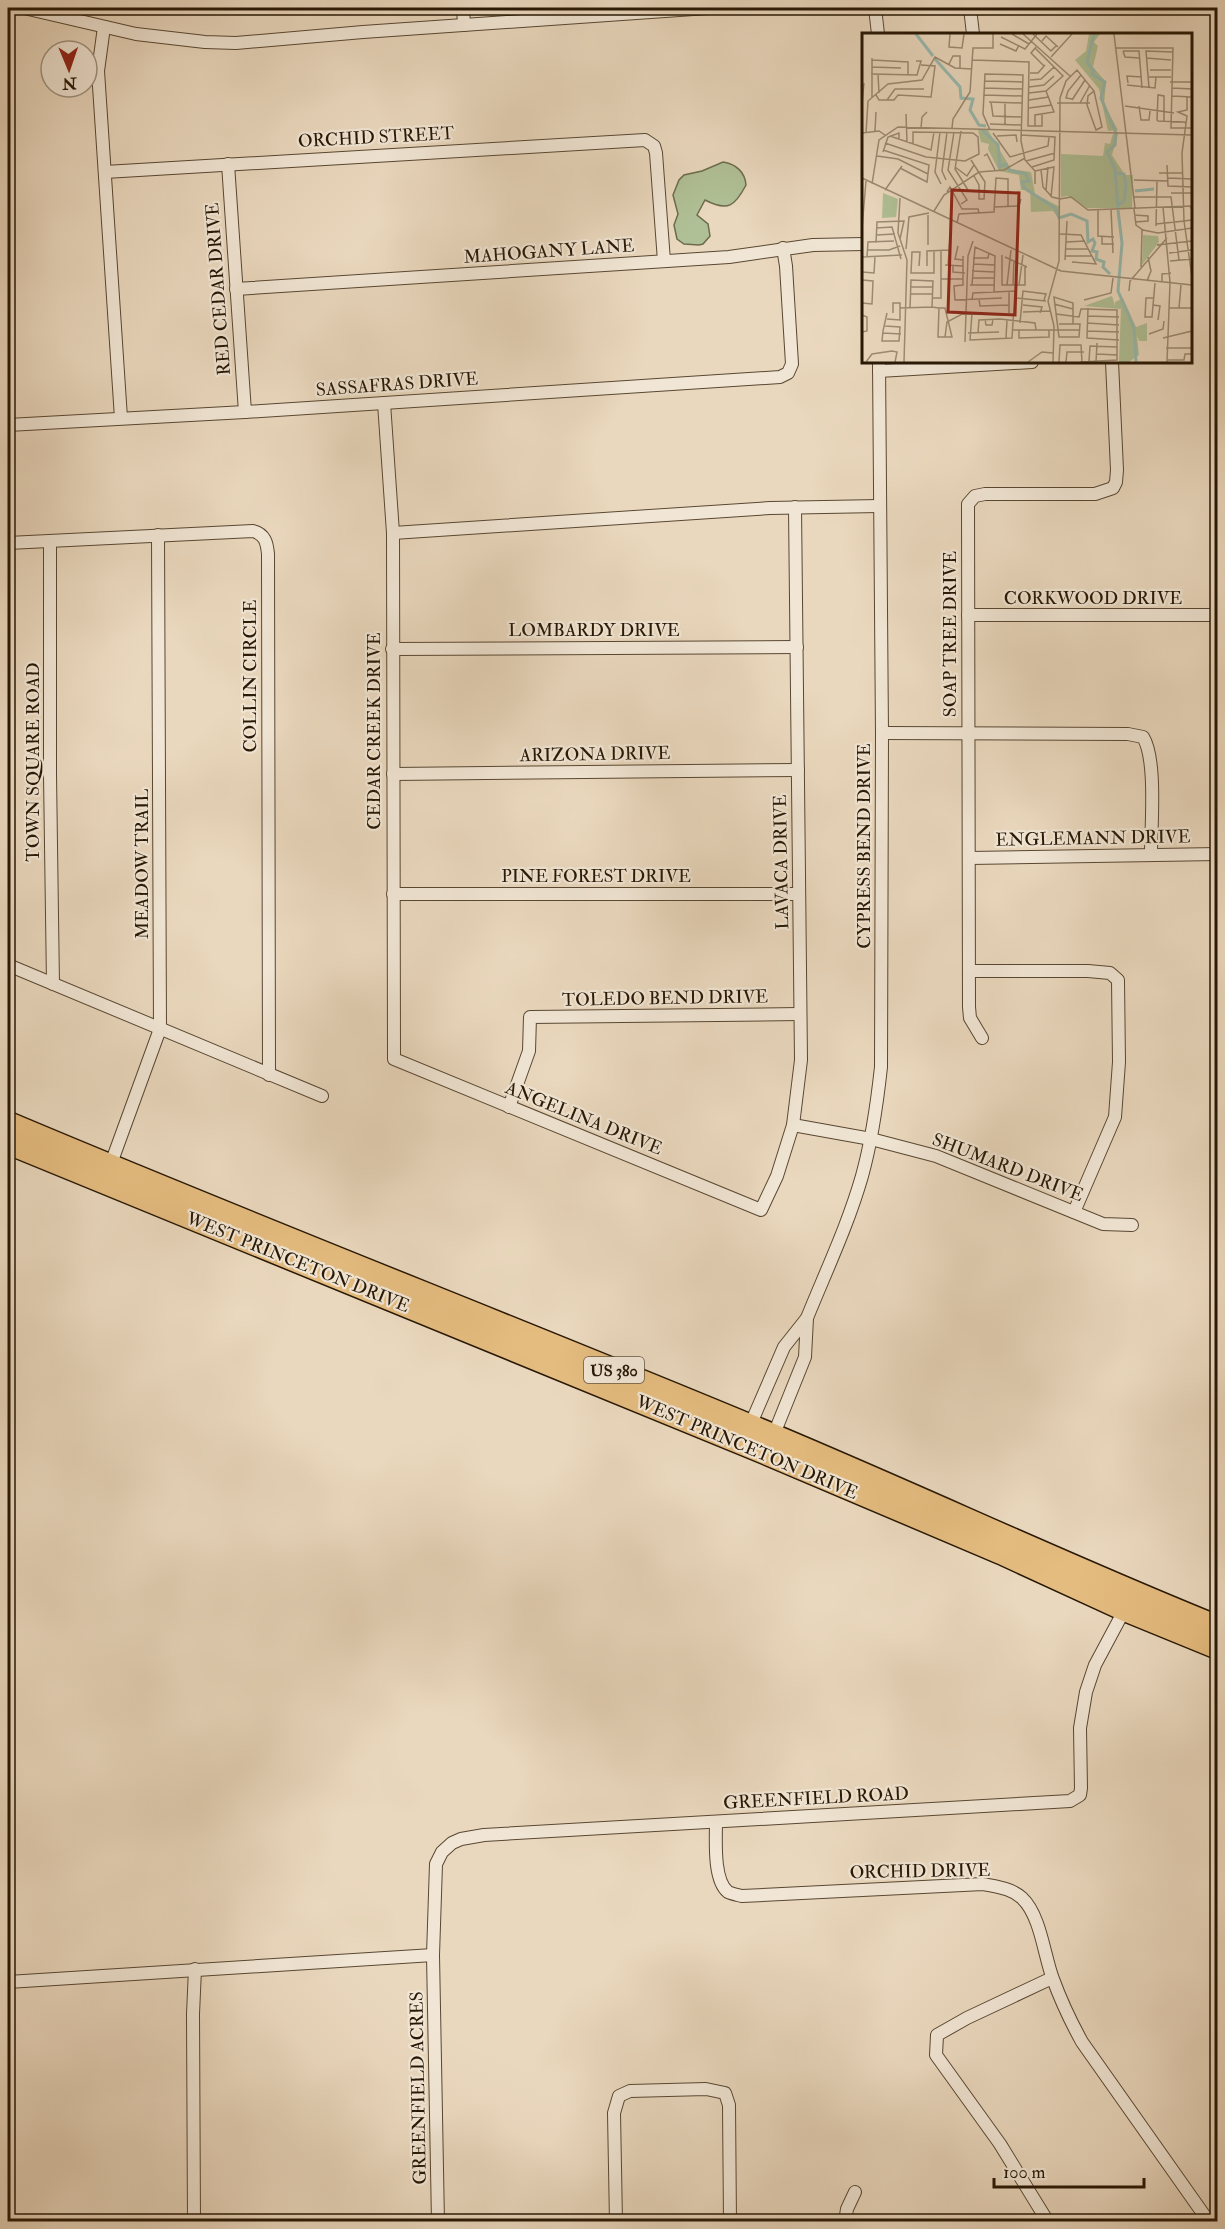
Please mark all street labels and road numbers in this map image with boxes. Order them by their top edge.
street label: ORCHID STREET [297,122,455,153]
street label: RED CEDAR DRIVE [201,202,236,376]
street label: MAHOGANY LANE [463,234,635,269]
street label: SASSAFRAS DRIVE [315,367,479,402]
street label: SOAP TREE DRIVE [939,551,962,717]
street label: CORKWOOD DRIVE [1004,587,1182,610]
street label: COLLIN CIRCLE [239,599,262,753]
street label: LOMBARDY DRIVE [508,619,680,642]
street label: CEDAR CREEK DRIVE [363,632,386,830]
street label: TOWN SQUARE ROAD [22,662,45,862]
street label: ARIZONA DRIVE [518,742,671,767]
street label: CYPRESS BEND DRIVE [853,743,876,949]
street label: MEADOW TRAIL [131,789,154,939]
street label: LAVACA DRIVE [769,794,794,930]
street label: ENGLEMANN DRIVE [995,825,1191,852]
street label: PINE FOREST DRIVE [501,865,691,888]
street label: TOLEDO BEND DRIVE [562,985,768,1012]
street label: ANGELINA DRIVE [501,1076,666,1160]
street label: SHUMARD DRIVE [929,1128,1087,1207]
street label: WEST PRINCETON DRIVE [182,1207,413,1318]
road number: US 380 [584,1357,644,1383]
street label: WEST PRINCETON DRIVE [631,1390,861,1505]
street label: GREENFIELD ROAD [722,1782,910,1815]
street label: ORCHID DRIVE [849,1859,991,1884]
street label: GREENFIELD ACRES [405,1991,432,2185]

